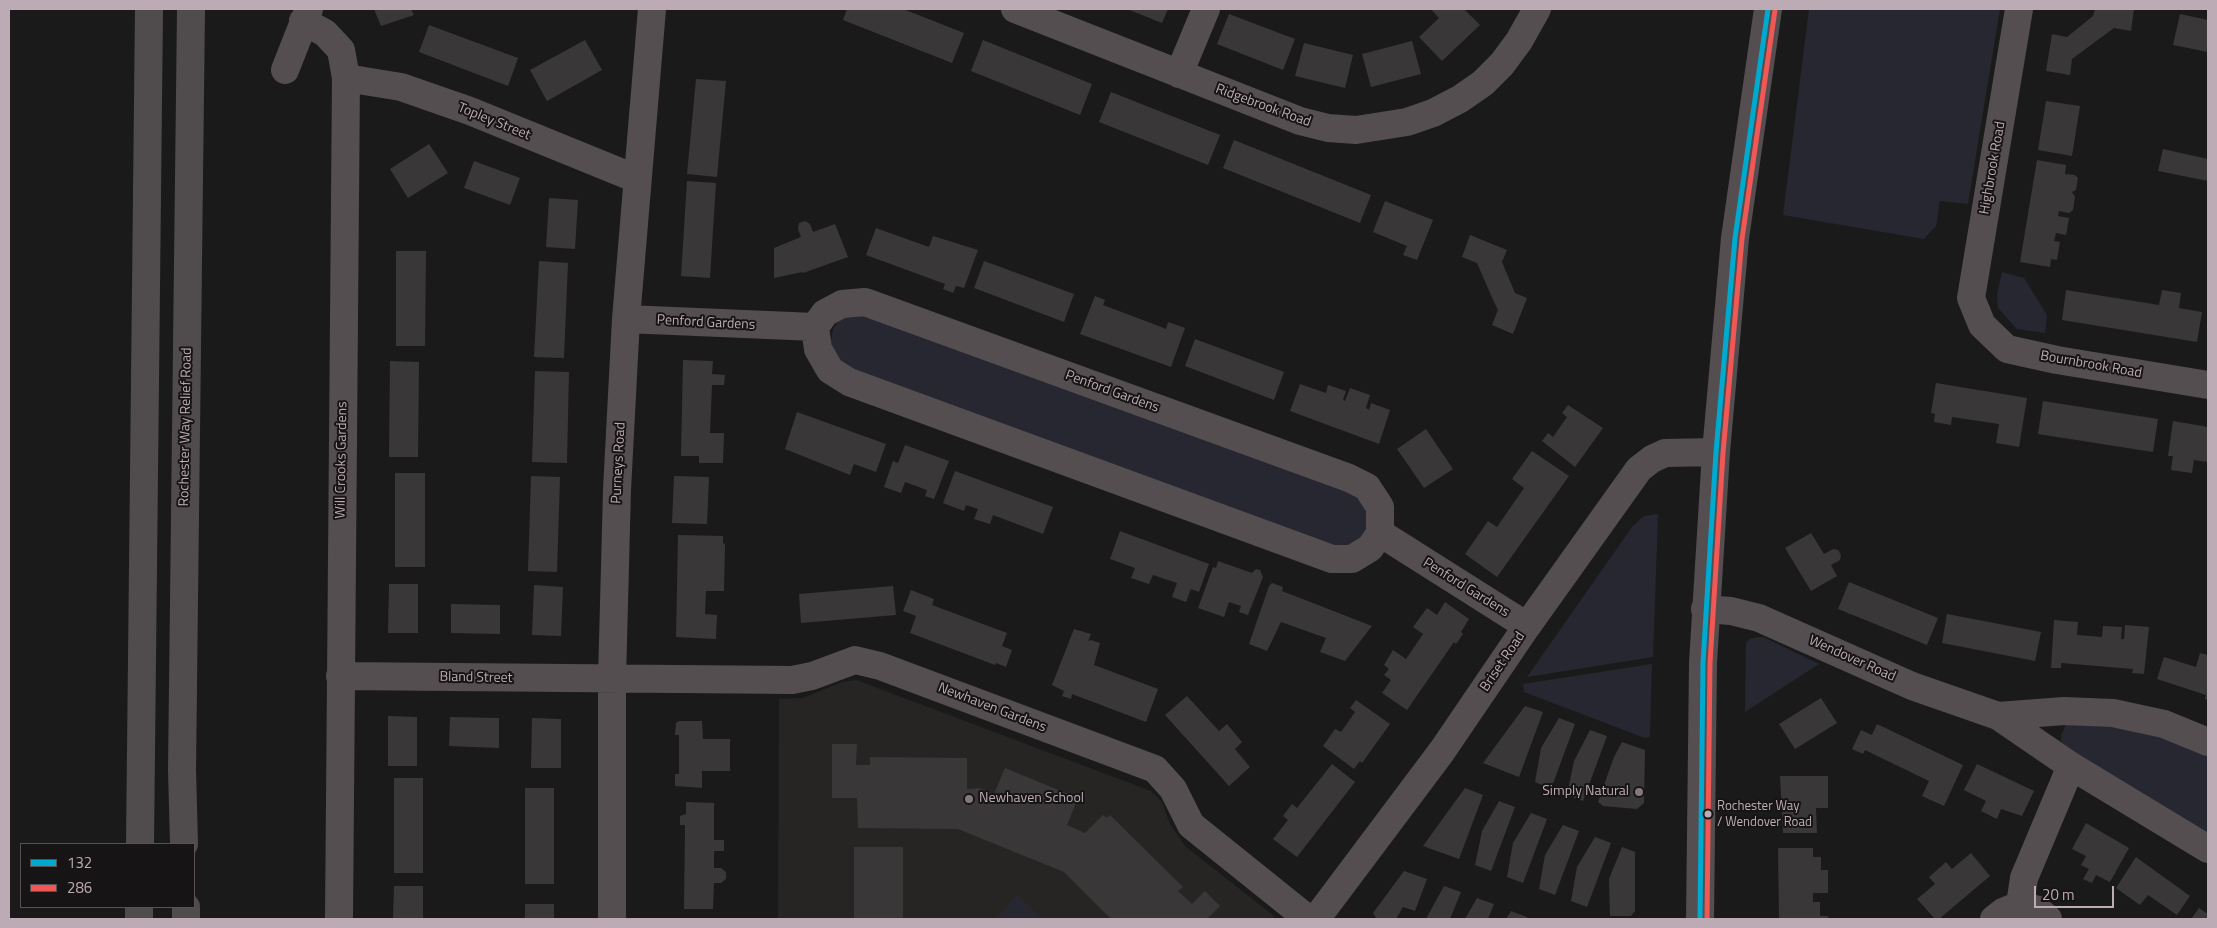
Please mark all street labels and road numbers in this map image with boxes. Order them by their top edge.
street label: Ridgebrook Road [1213,81,1313,131]
street label: Topley Street [455,100,533,144]
street label: Highbrook Road [1977,120,2009,216]
street label: Penford Gardens [656,312,756,334]
street label: Rochester Way Relief Road [176,347,196,507]
street label: Bournbrook Road [2039,348,2143,382]
street label: Penford Gardens [1063,367,1161,417]
street label: Will Crooks Gardens [333,401,351,519]
street label: Purneys Road [608,422,630,504]
street label: Penford Gardens [1420,555,1512,621]
street label: Briset Road [1477,629,1529,695]
street label: Wendover Road [1806,632,1898,686]
street label: Bland Street [439,669,513,687]
street label: Newhaven Gardens [935,680,1049,736]

